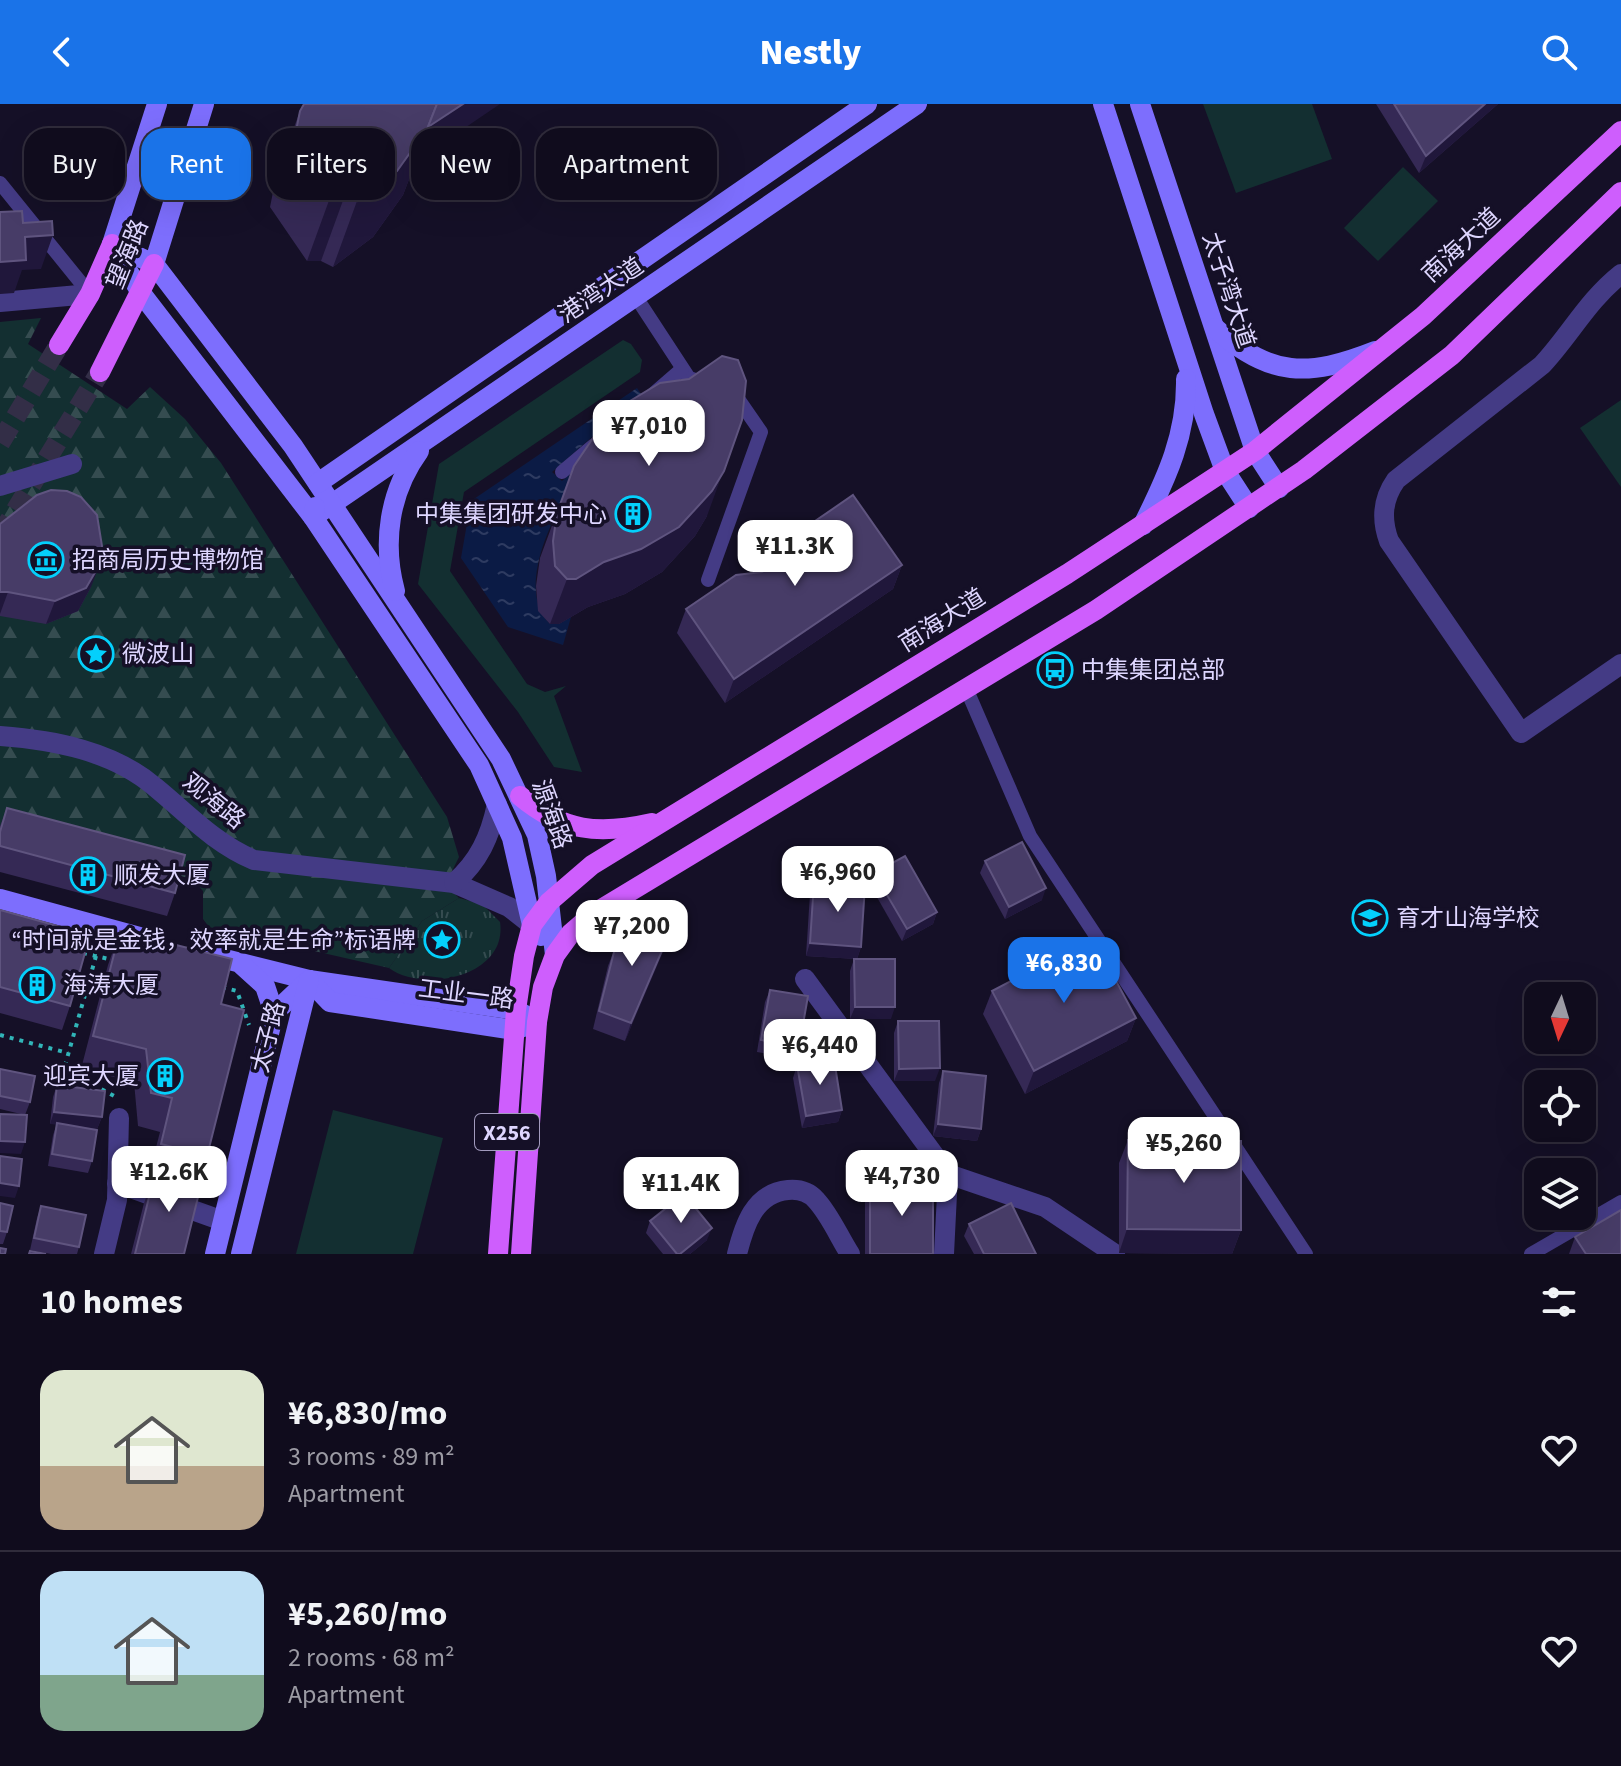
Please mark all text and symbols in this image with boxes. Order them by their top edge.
text: Nestly [760,27,862,78]
icon: back [40,30,84,74]
icon: search [1537,30,1581,74]
chip: Buy [24,128,125,200]
chip: Rent [141,128,251,200]
chip: Filters [267,128,395,200]
chip: New [411,128,520,200]
chip: Apartment [536,128,717,200]
street label: 南海大道 [1414,200,1508,291]
street label: 望海路 [98,214,157,294]
street label: 太子湾大道 [1193,228,1264,353]
street label: 港湾大道 [552,249,651,332]
pin: ¥7,010 [584,400,714,468]
text: ¥7,010 [611,407,687,444]
building icon: 中集集团研发中心 [614,495,652,533]
place label: 中集集团研发中心 [415,497,607,532]
pin: ¥11.3K [730,520,860,588]
text: ¥11.3K [756,527,834,564]
museum icon: 招商局历史博物馆 [27,541,65,579]
place label: 招商局历史博物馆 [72,543,264,578]
street label: 南海大道 [892,580,992,661]
place icon: 微波山 [77,635,115,673]
place label: 微波山 [122,637,194,672]
bus stop icon: 中集集团总部 [1036,651,1074,689]
place label: 中集集团总部 [1081,653,1225,688]
street label: 观海路 [175,765,253,838]
street label: 源海路 [523,774,580,854]
pin: ¥6,960 [773,846,903,914]
text: ¥6,960 [800,853,876,890]
building icon: 顺发大厦 [69,856,107,894]
place label: 顺发大厦 [114,858,210,893]
school or university icon: 育才山海学校 [1351,899,1389,937]
pin: ¥7,200 [567,900,697,968]
place label: 育才山海学校 [1396,901,1540,936]
text: ¥7,200 [594,907,670,944]
place icon: “时间就是金钱，效率就是生命”标语牌 [423,921,461,959]
place label: “时间就是金钱，效率就是生命”标语牌 [12,923,416,958]
pin: ¥6,830 [999,937,1129,1005]
text: ¥6,830 [1026,944,1102,981]
building icon: 海涛大厦 [18,966,56,1004]
place label: 海涛大厦 [63,968,159,1003]
street label: 工业一路 [416,971,516,1018]
north arrow [1524,982,1596,1054]
map controls [1524,982,1596,1230]
street label: 太子路 [243,998,294,1076]
pin: ¥6,440 [755,1019,885,1087]
text: ¥6,440 [782,1026,858,1063]
building icon: 迎宾大厦 [146,1057,184,1095]
place label: 迎宾大厦 [43,1059,139,1094]
button: locate [1524,1070,1596,1142]
road number: X256 [475,1114,539,1150]
pin: ¥5,260 [1119,1117,1249,1185]
text: ¥5,260 [1146,1124,1222,1161]
pin: ¥12.6K [104,1146,234,1214]
pin: ¥4,730 [837,1150,967,1218]
text: ¥12.6K [130,1153,208,1190]
pin: ¥11.4K [616,1157,746,1225]
text: ¥4,730 [864,1157,940,1194]
button: layers [1524,1158,1596,1230]
text: ¥11.4K [642,1164,720,1201]
text: 10 homes [40,1278,183,1327]
icon: filters [1537,1280,1581,1324]
text: ¥6,830/mo [288,1389,448,1438]
icon: home [104,1402,200,1498]
icon: heart [1537,1428,1581,1472]
text: 3 rooms · 89 m² [288,1438,455,1475]
text: Apartment [288,1475,405,1512]
text: ¥5,260/mo [288,1590,448,1639]
icon: home [104,1603,200,1699]
icon: heart [1537,1629,1581,1673]
text: 2 rooms · 68 m² [288,1639,455,1676]
text: Apartment [288,1676,405,1713]

